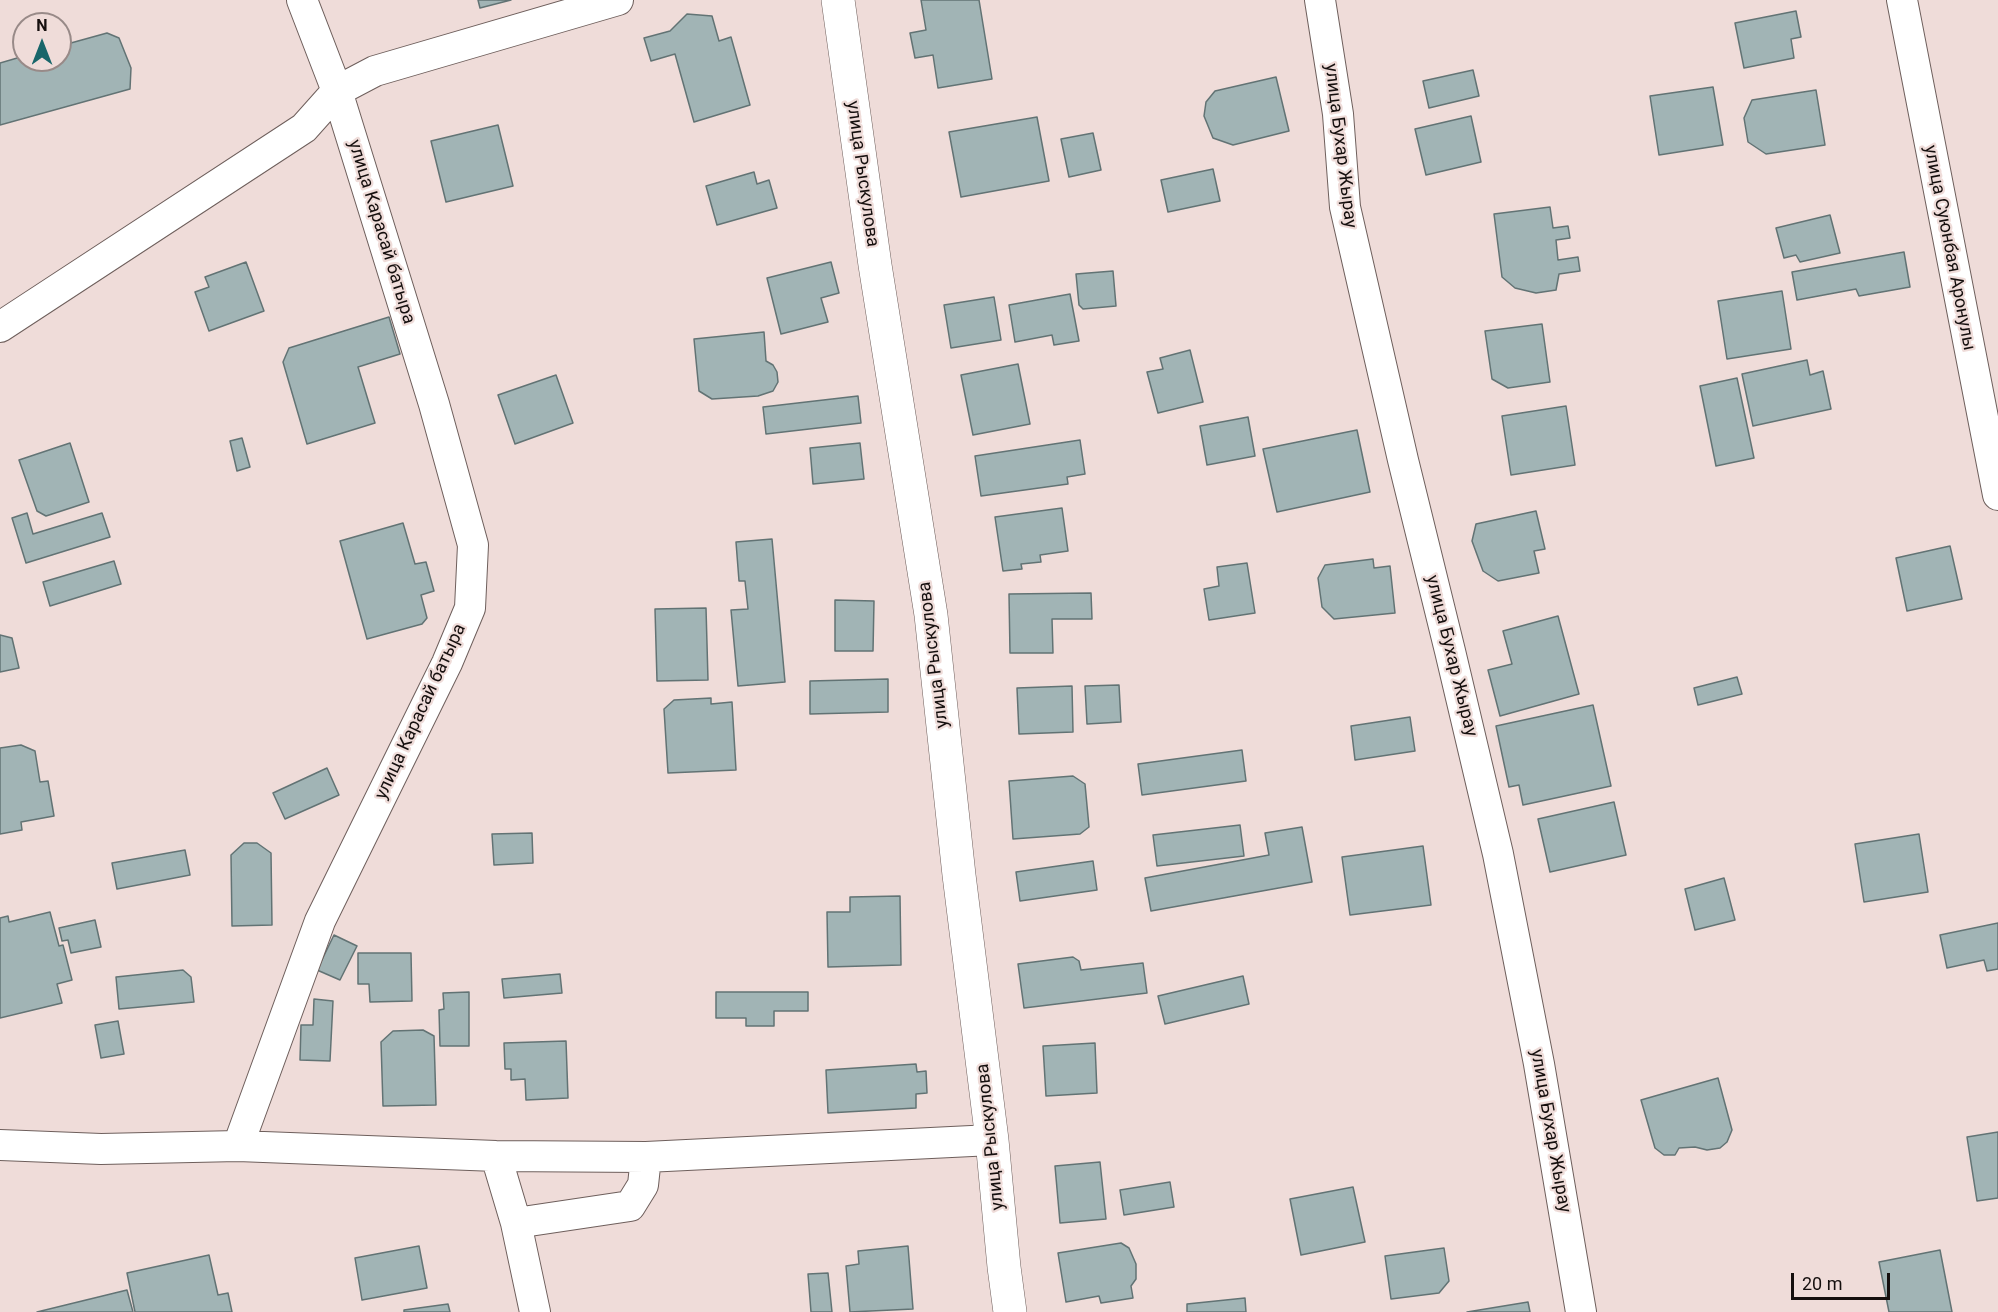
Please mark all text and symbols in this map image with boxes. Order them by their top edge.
north arrow [12,12,72,72]
text: N [36,16,48,35]
street label: улица Бухар Жырау [1319,62,1361,230]
street label: улица Рыскулова [841,100,883,248]
street label: улица Карасай батыра [343,137,419,327]
street label: улица Суюнбая Аронулы [1919,144,1979,352]
street label: улица Бухар Жырау [1420,573,1482,739]
street label: улица Рыскулова [914,581,954,729]
street label: улица Карасай батыра [371,621,471,803]
street label: улица Бухар Жырау [1525,1048,1575,1214]
street label: улица Рыскулова [973,1063,1009,1211]
scale bar [1794,1261,1893,1299]
text: 20 m [1802,1273,1842,1294]

